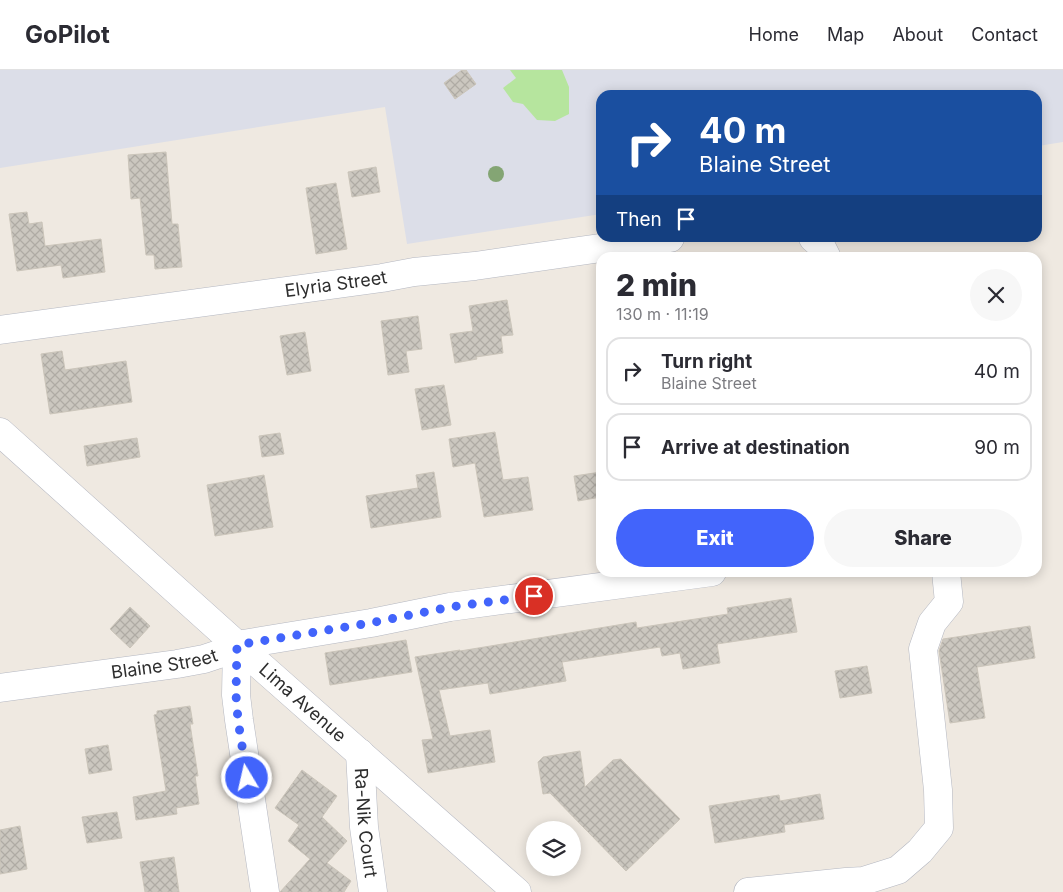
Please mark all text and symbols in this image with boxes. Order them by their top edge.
text: GoPilot [25,20,110,49]
text: Home [749,24,799,45]
text: Map [827,24,864,45]
text: About [892,24,943,45]
text: Contact [971,24,1038,45]
text: 40 m [699,109,787,151]
icon: right [616,110,681,175]
text: Blaine Street [699,151,831,177]
icon: arrive [672,205,700,233]
text: Then [616,208,662,231]
street label: Elyria Street [283,266,389,301]
text: 2 min [616,267,697,303]
button: close [970,269,1022,321]
text: 130 m · 11:19 [616,304,709,324]
text: Turn right [661,350,752,373]
icon: right [618,357,646,385]
text: 40 m [974,360,1020,383]
text: Blaine Street [661,373,757,393]
icon: arrive [618,433,646,461]
text: Arrive at destination [661,436,850,459]
text: 90 m [974,436,1020,459]
button: Exit [616,509,814,567]
button: Share [824,509,1022,567]
pin [513,575,555,617]
icon: arrive [520,582,548,610]
street label: Blaine Street [110,644,220,683]
street label: Lima Avenue [255,659,351,746]
position arrow [220,751,272,803]
street label: Ra-Nik Court [351,767,382,879]
map controls [526,821,581,876]
button: layers [526,821,581,876]

